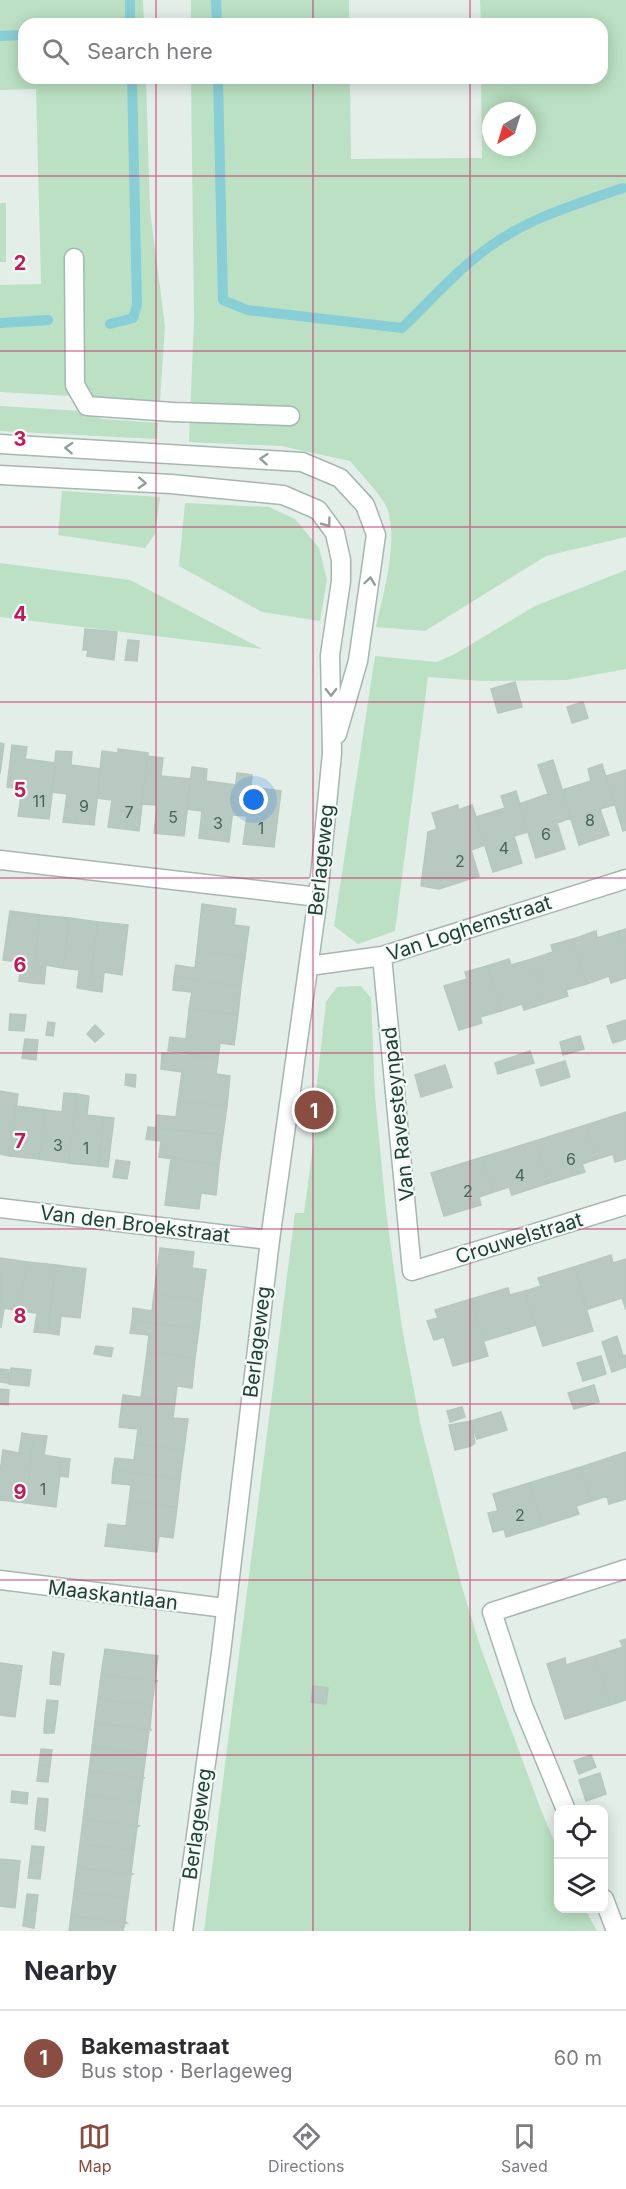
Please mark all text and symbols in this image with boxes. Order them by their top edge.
search box [18,18,608,84]
icon: search [39,35,72,68]
text: Search here [87,38,213,64]
north arrow [482,102,536,156]
text: 2 [14,251,26,275]
text: 3 [14,427,26,451]
one-way arrow [64,442,73,455]
one-way arrow [259,453,268,466]
one-way arrow [138,476,147,489]
one-way arrow [320,516,331,527]
one-way arrow [364,576,376,585]
text: 4 [13,602,27,626]
one-way arrow [325,688,337,697]
text: 5 [14,778,26,802]
your location [239,785,268,814]
house number: 11 [32,791,46,811]
house number: 9 [79,796,89,816]
house number: 7 [124,802,134,822]
street label: Berlageweg [303,803,339,917]
house number: 5 [168,807,178,827]
house number: 8 [585,810,595,830]
house number: 3 [213,813,223,833]
house number: 1 [258,818,264,838]
house number: 6 [541,824,551,844]
house number: 4 [499,838,509,858]
house number: 2 [455,851,465,871]
street label: Van Loghemstraat [384,890,555,966]
text: 6 [14,953,27,977]
street label: Van Ravesteynpad [377,1026,419,1202]
pin: 1 [294,1088,334,1132]
text: 7 [14,1129,26,1153]
house number: 3 [53,1135,63,1155]
house number: 1 [83,1138,89,1158]
house number: 6 [566,1149,576,1169]
house number: 4 [515,1165,525,1185]
house number: 2 [463,1181,473,1201]
street label: Van den Broekstraat [39,1200,232,1248]
street label: Crouwelstraat [452,1207,586,1269]
street label: Berlageweg [238,1285,276,1399]
text: 8 [13,1304,27,1328]
house number: 1 [40,1479,46,1499]
text: 9 [14,1480,27,1504]
house number: 2 [515,1505,525,1525]
street label: Maaskantlaan [47,1575,179,1615]
street label: Berlageweg [177,1767,217,1881]
map controls [554,1805,608,1913]
button: locate [554,1805,608,1859]
button: layers [554,1859,608,1913]
text: Nearby [24,1955,117,1986]
text: Bakemastraat [81,2033,229,2059]
text: 1 [39,2046,48,2070]
text: 60 m [554,2046,602,2070]
text: Bus stop · Berlageweg [81,2059,292,2083]
tab: Map [78,2120,112,2176]
tab: Directions [268,2120,344,2176]
tab: Saved [501,2120,548,2176]

